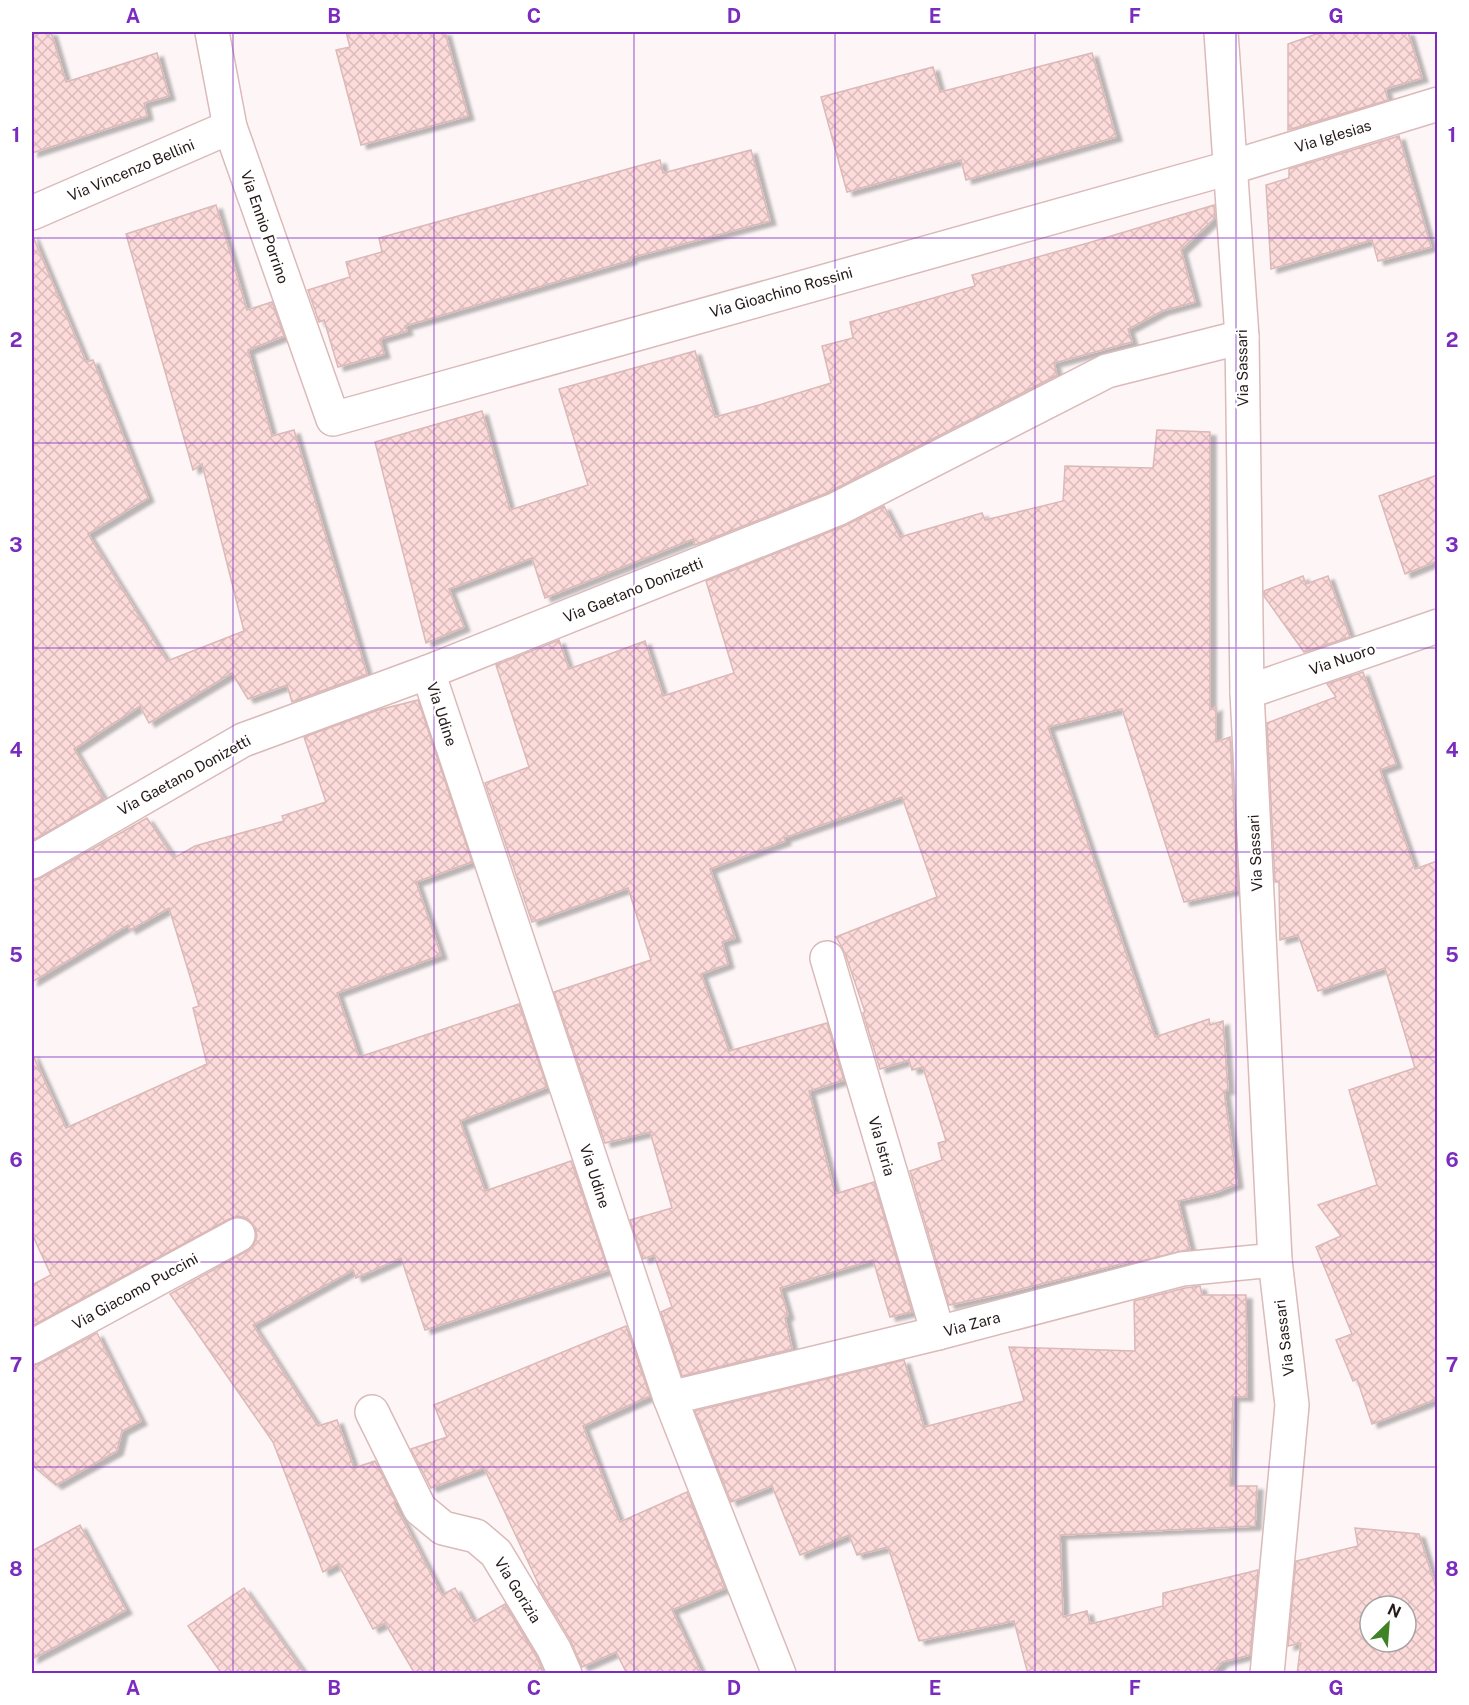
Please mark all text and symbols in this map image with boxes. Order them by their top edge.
text: A [126,4,140,28]
text: B [327,4,341,28]
text: C [527,4,541,28]
text: D [727,4,741,28]
text: E [929,4,941,28]
text: F [1129,4,1141,28]
text: G [1328,4,1344,28]
street label: Via Iglesias [1293,116,1373,156]
text: 1 [12,123,20,147]
text: 1 [1448,123,1456,147]
street label: Via Vincenzo Bellini [65,136,197,204]
street label: Via Ennio Porrino [238,168,292,286]
street label: Via Gioachino Rossini [708,263,854,321]
text: 2 [10,328,22,352]
text: 2 [1446,328,1458,352]
street label: Via Sassari [1233,329,1251,407]
text: 3 [9,533,23,557]
text: 3 [1445,533,1459,557]
street label: Via Gaetano Donizetti [561,554,705,626]
street label: Via Nuoro [1307,640,1377,678]
street label: Via Udine [424,680,460,748]
street label: Via Gaetano Donizetti [115,731,253,819]
text: 4 [9,738,23,762]
text: 4 [1445,738,1459,762]
street label: Via Sassari [1244,814,1266,892]
text: 5 [9,943,23,967]
text: 5 [1445,943,1459,967]
street label: Via Istria [865,1114,899,1178]
street label: Via Udine [577,1142,613,1210]
text: 6 [9,1148,23,1172]
text: 6 [1445,1148,1459,1172]
street label: Via Giacomo Puccini [69,1249,201,1333]
street label: Via Sassari [1271,1299,1297,1377]
street label: Via Zara [942,1308,1002,1340]
text: 7 [10,1353,22,1377]
text: 7 [1446,1353,1458,1377]
street label: Via Gorizia [491,1554,545,1626]
text: 8 [9,1557,23,1581]
text: 8 [1445,1557,1459,1581]
north arrow [1358,1594,1418,1654]
text: N [1384,1600,1404,1622]
text: A [126,1676,140,1700]
text: B [327,1676,341,1700]
text: C [527,1676,541,1700]
text: D [727,1676,741,1700]
text: E [929,1676,941,1700]
text: F [1129,1676,1141,1700]
text: G [1328,1676,1344,1700]

